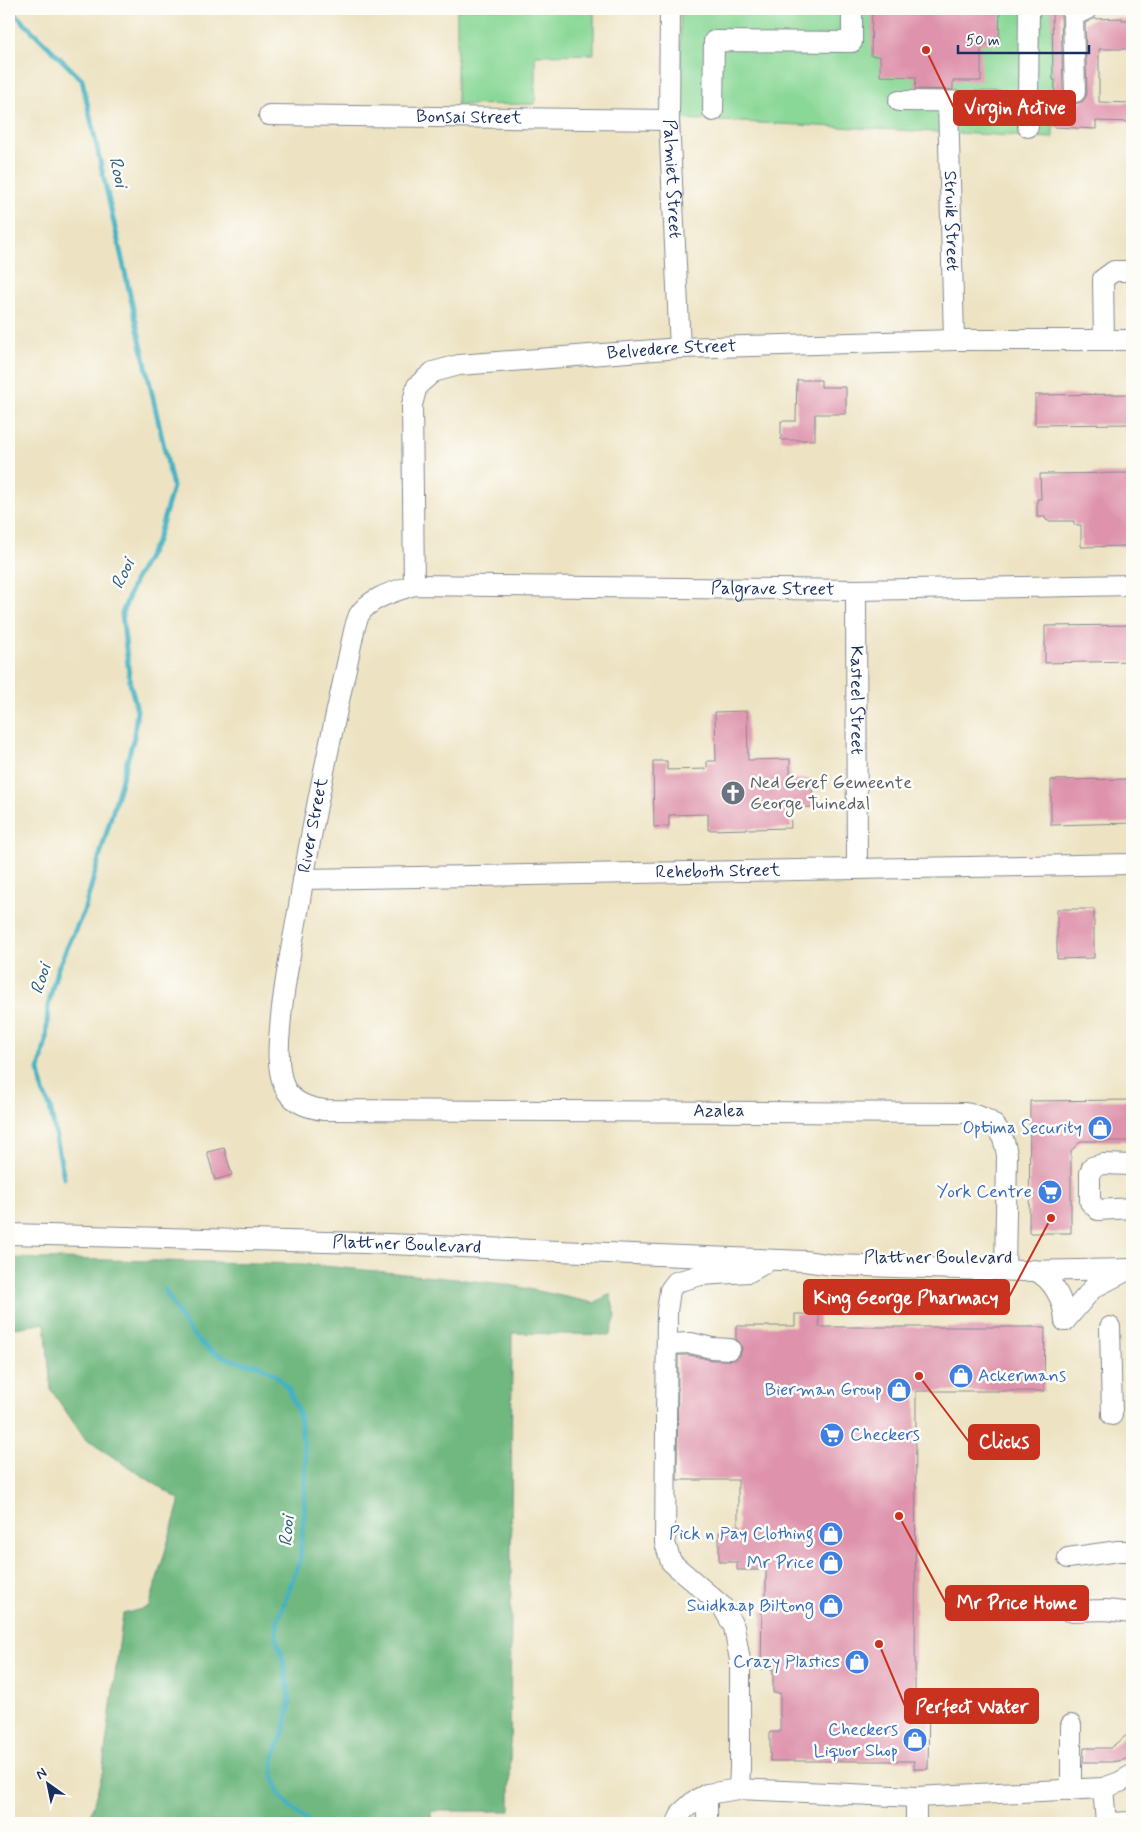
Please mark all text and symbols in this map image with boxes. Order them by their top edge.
scale bar [958,22,1090,54]
text: 50 m [966,31,1000,51]
callout: Virgin Active [954,91,1075,125]
text: Virgin Active [964,96,1066,124]
street label: Bonsai Street [416,105,522,130]
street label: Palmiet Street [657,119,687,239]
water label: Rooi [102,154,134,192]
street label: Struik Street [938,170,964,272]
street label: Belvedere Street [606,334,737,366]
water label: Rooi [105,552,142,593]
street label: Palgrave Street [711,576,835,602]
street label: Kasteel Street [844,645,869,755]
place label: Ned Geref Gemeente George Tuinedal [750,771,912,817]
street label: River Street [293,775,334,875]
church icon: Ned Geref Gemeente George Tuinedal [720,780,746,806]
street label: Reheboth Street [655,858,781,885]
water label: Rooi [25,958,58,997]
street label: Azalea [693,1099,745,1123]
shop icon: Optima Security [1087,1115,1113,1141]
place label: Optima Security [962,1116,1082,1140]
supermarket icon: York Centre [1037,1179,1063,1205]
place label: York Centre [937,1180,1032,1204]
street label: Plattner Boulevard [332,1230,482,1260]
street label: Plattner Boulevard [864,1246,1012,1270]
callout: King George Pharmacy [804,1280,1009,1314]
text: King George Pharmacy [813,1286,999,1314]
shop icon: Ackermans [948,1363,974,1389]
place label: Ackermans [978,1364,1066,1388]
shop icon: Bierman Group [886,1377,912,1403]
place label: Bierman Group [765,1378,882,1402]
supermarket icon: Checkers [819,1422,845,1448]
place label: Checkers [850,1423,920,1447]
callout: Clicks [969,1425,1039,1459]
text: Clicks [979,1430,1030,1455]
water label: Rooi [273,1512,301,1547]
shop icon: Pick n Pay Clothing [818,1521,844,1547]
place label: Pick n Pay Clothing [669,1522,814,1548]
shop icon: Mr Price [818,1550,844,1576]
place label: Mr Price [747,1551,814,1575]
callout: Mr Price Home [946,1586,1088,1620]
text: Mr Price Home [957,1591,1078,1616]
shop icon: Suidkaap Biltong [818,1593,844,1619]
place label: Suidkaap Biltong [687,1594,814,1619]
shop icon: Crazy Plastics [844,1649,870,1675]
place label: Crazy Plastics [733,1650,840,1674]
callout: Perfect Water [905,1689,1038,1723]
text: Perfect Water [916,1695,1030,1720]
place label: Checkers Liquor Shop [814,1718,898,1763]
shop icon: Checkers Liquor Shop [902,1727,928,1753]
north arrow [22,1760,72,1810]
text: N [33,1764,50,1784]

